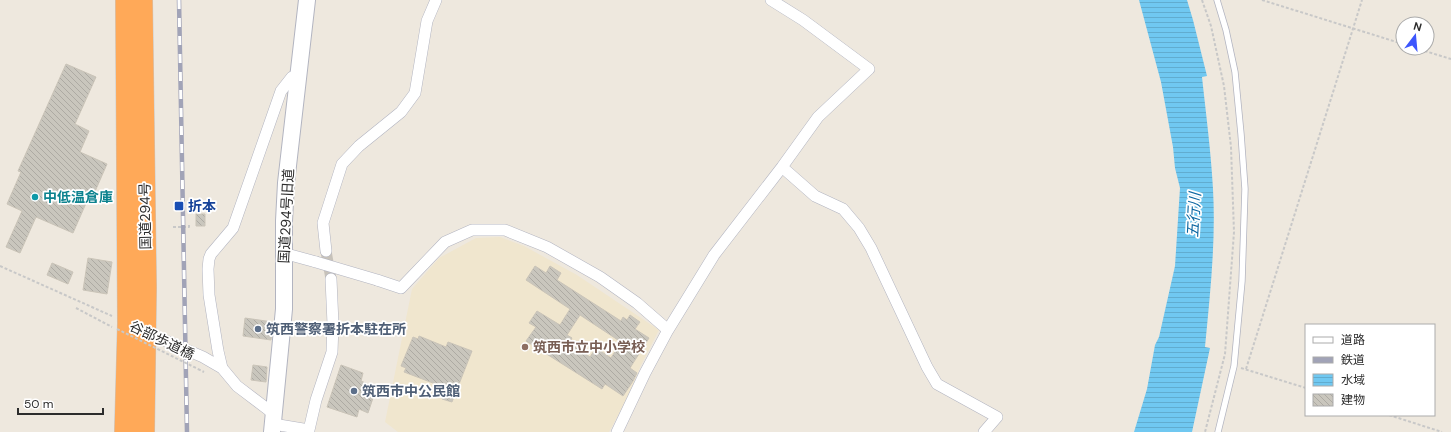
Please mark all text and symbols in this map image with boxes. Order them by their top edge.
north arrow [1395,16,1435,56]
text: N [1412,19,1424,34]
street label: 国道294号旧道 [275,168,297,264]
street label: 国道294号 [135,182,155,250]
place label: 中低温倉庫 [43,188,113,206]
water label: 五行川 [1183,190,1205,238]
marker: 中低温倉庫 [30,192,40,202]
place label: 折本 [188,197,216,215]
marker: 折本 [173,200,185,212]
street label: 谷部歩道橋 [127,317,197,363]
place label: 筑西警察署折本駐在所 [266,320,406,338]
marker: 筑西警察署折本駐在所 [253,324,263,334]
legend [1305,324,1435,416]
text: 道路 [1341,332,1365,348]
place label: 筑西市立中小学校 [533,338,645,356]
marker: 筑西市立中小学校 [520,342,530,352]
text: 鉄道 [1341,352,1365,368]
text: 水域 [1341,372,1365,388]
place label: 筑西市中公民館 [362,382,460,400]
marker: 筑西市中公民館 [349,386,359,396]
scale bar [18,390,103,416]
text: 建物 [1341,392,1365,408]
text: 50 m [24,396,53,412]

